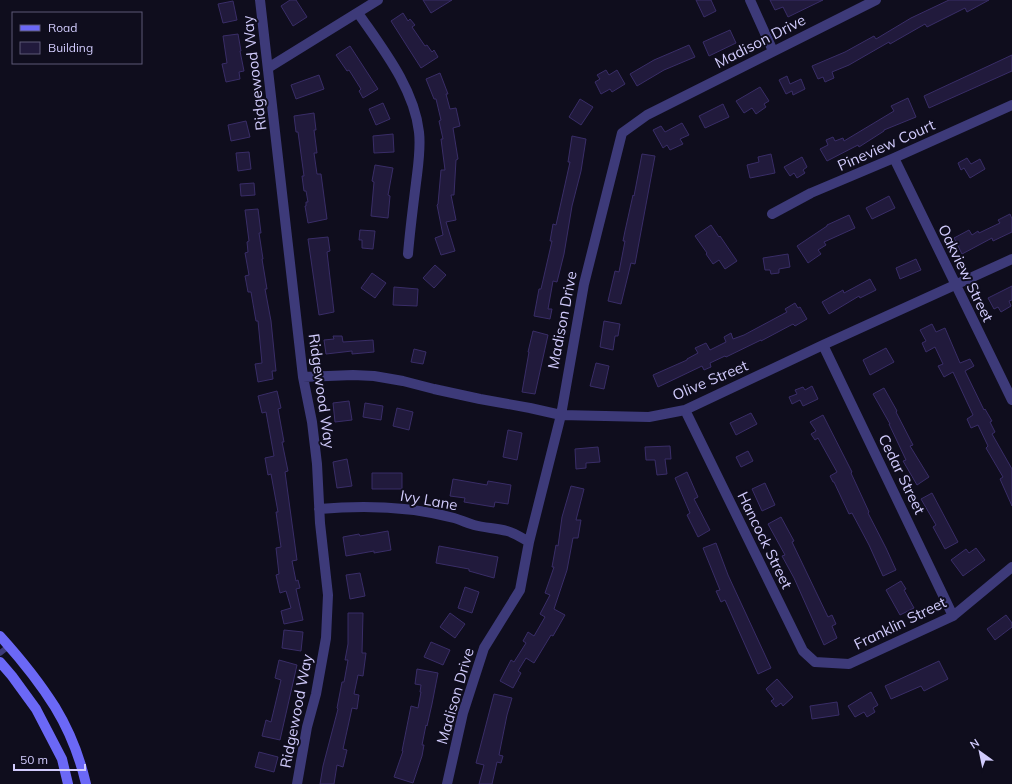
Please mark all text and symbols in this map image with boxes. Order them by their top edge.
street label: Madison Drive [711,10,809,72]
legend [12,12,142,64]
street label: Ridgewood Way [238,14,270,132]
text: Road [48,20,77,35]
text: Building [48,40,93,55]
street label: Pineview Court [834,115,938,175]
street label: Oakview Street [934,221,998,325]
street label: Madison Drive [543,269,581,371]
street label: Ridgewood Way [305,332,339,450]
street label: Olive Street [669,356,751,404]
street label: Cedar Street [874,431,930,517]
street label: Ivy Lane [399,486,459,514]
street label: Hancock Street [733,488,797,592]
street label: Franklin Street [851,592,949,654]
street label: Madison Drive [432,646,478,746]
street label: Ridgewood Way [276,652,316,770]
north arrow [960,732,1000,772]
text: N [967,735,982,752]
scale bar [14,746,85,772]
text: 50 m [20,752,48,767]

